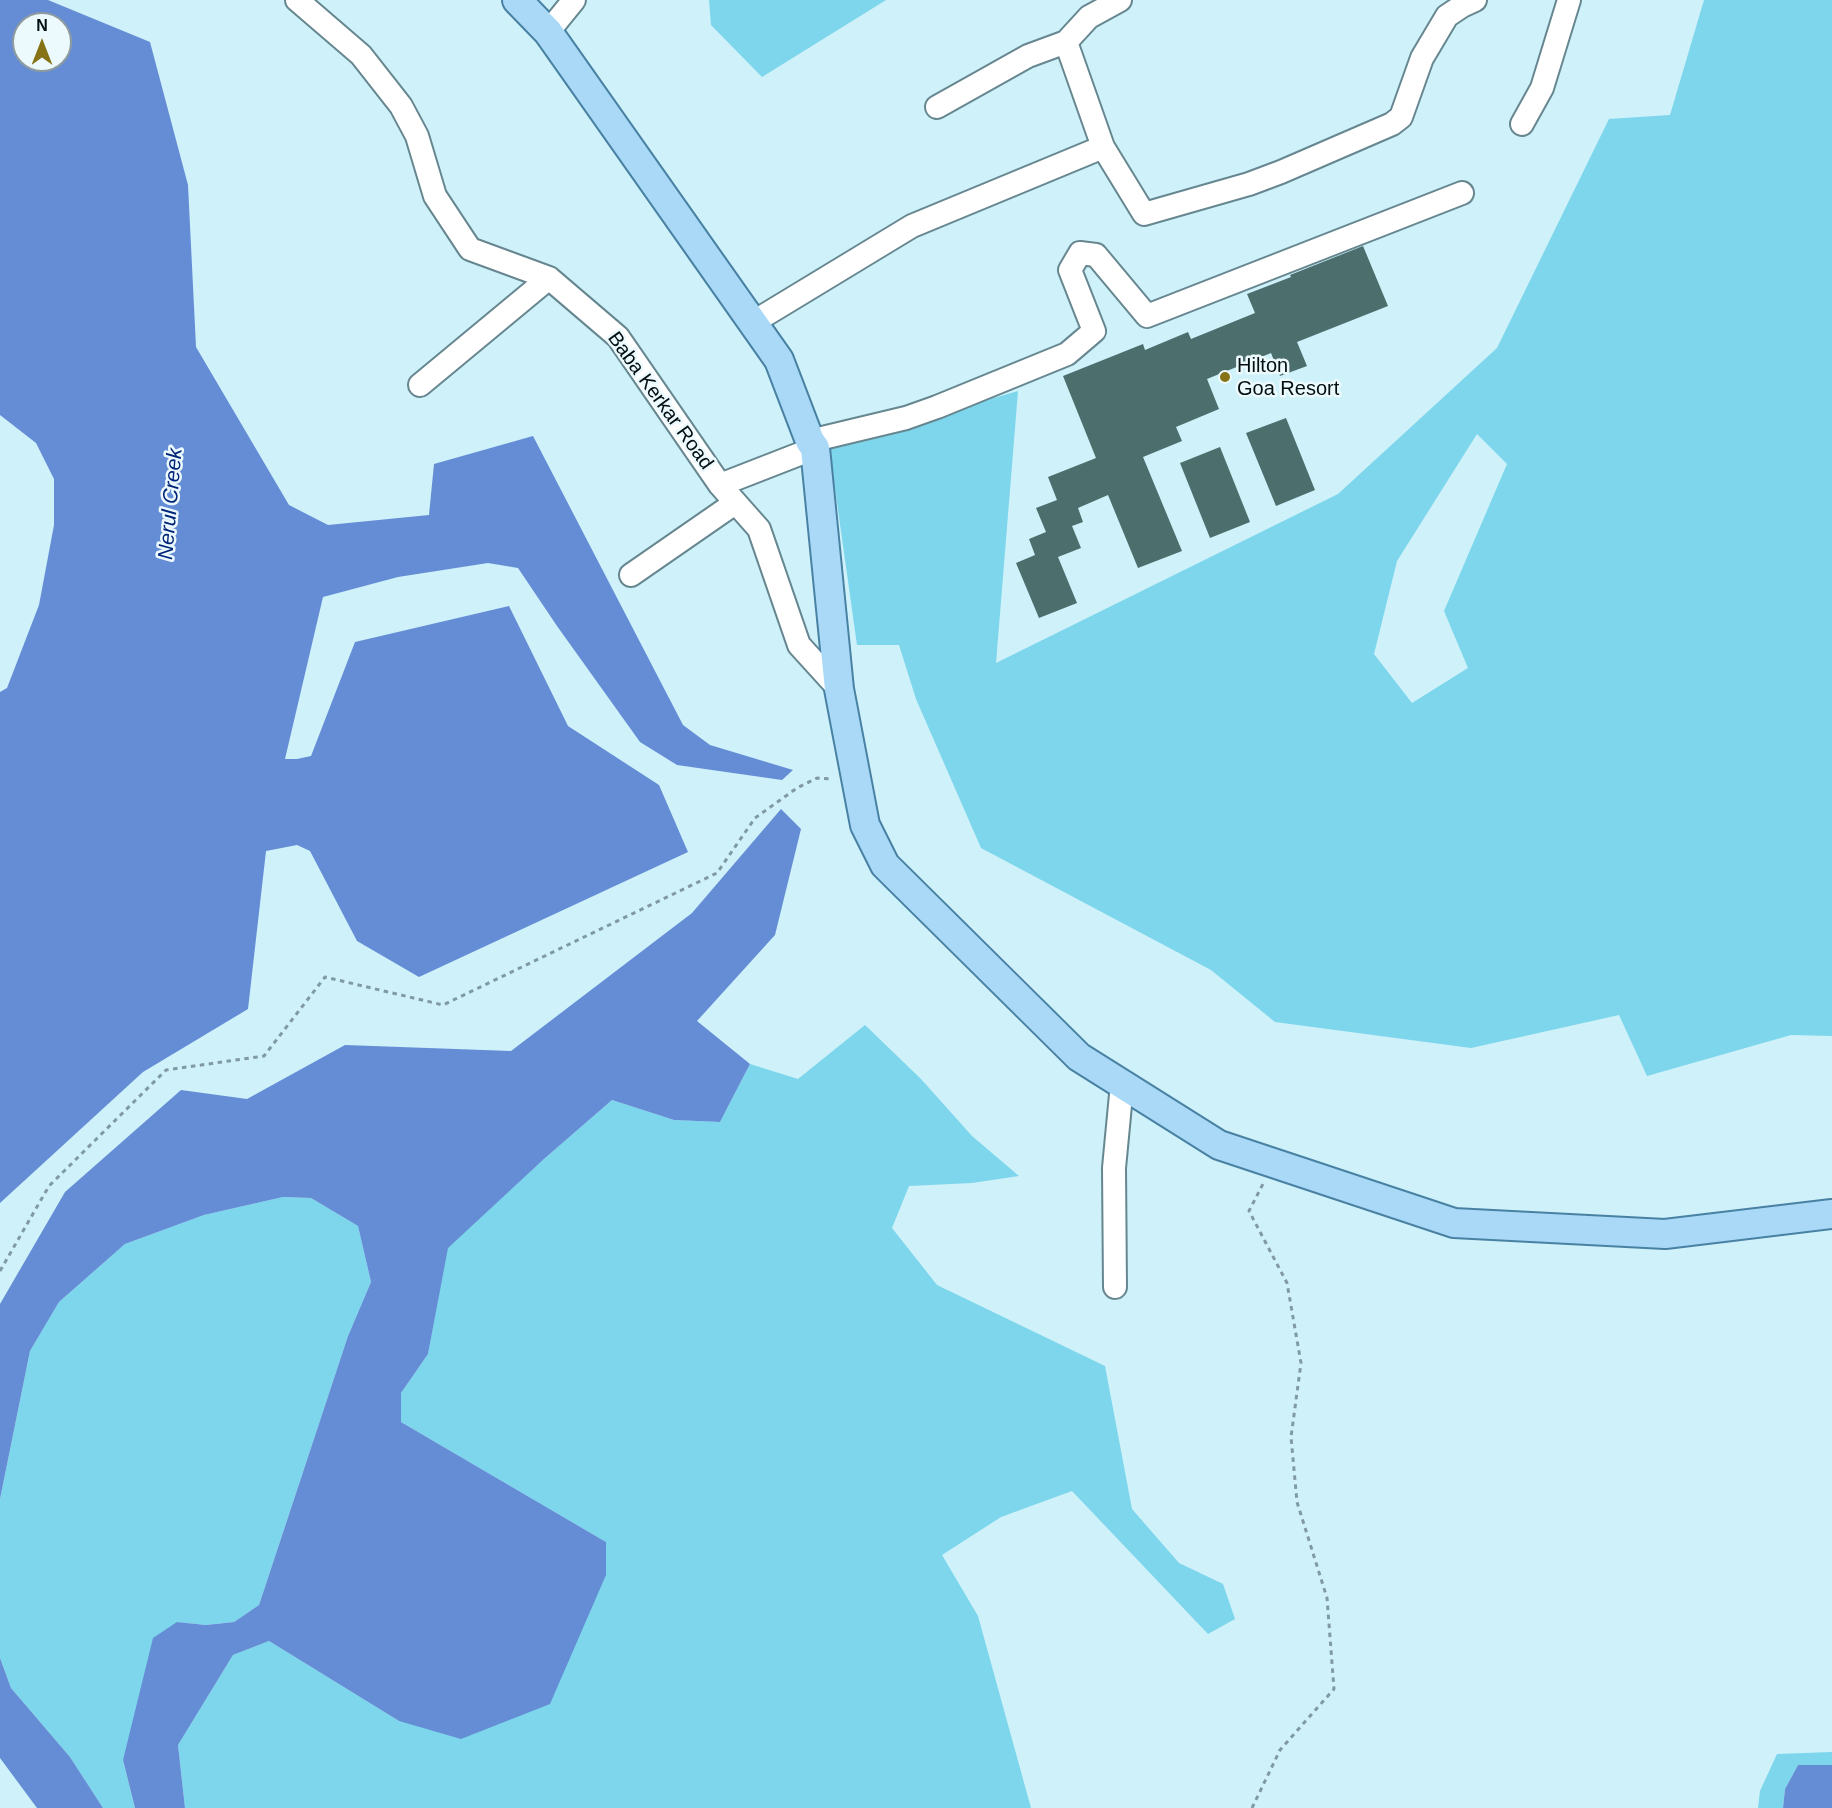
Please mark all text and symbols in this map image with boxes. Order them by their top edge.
north arrow [12,12,72,72]
text: N [36,17,48,34]
street label: Baba Kerkar Road [602,327,718,475]
place label: Hilton Goa Resort [1237,354,1339,401]
marker: Hilton Goa Resort [1218,370,1232,384]
water label: Nerul Creek [154,447,188,561]

